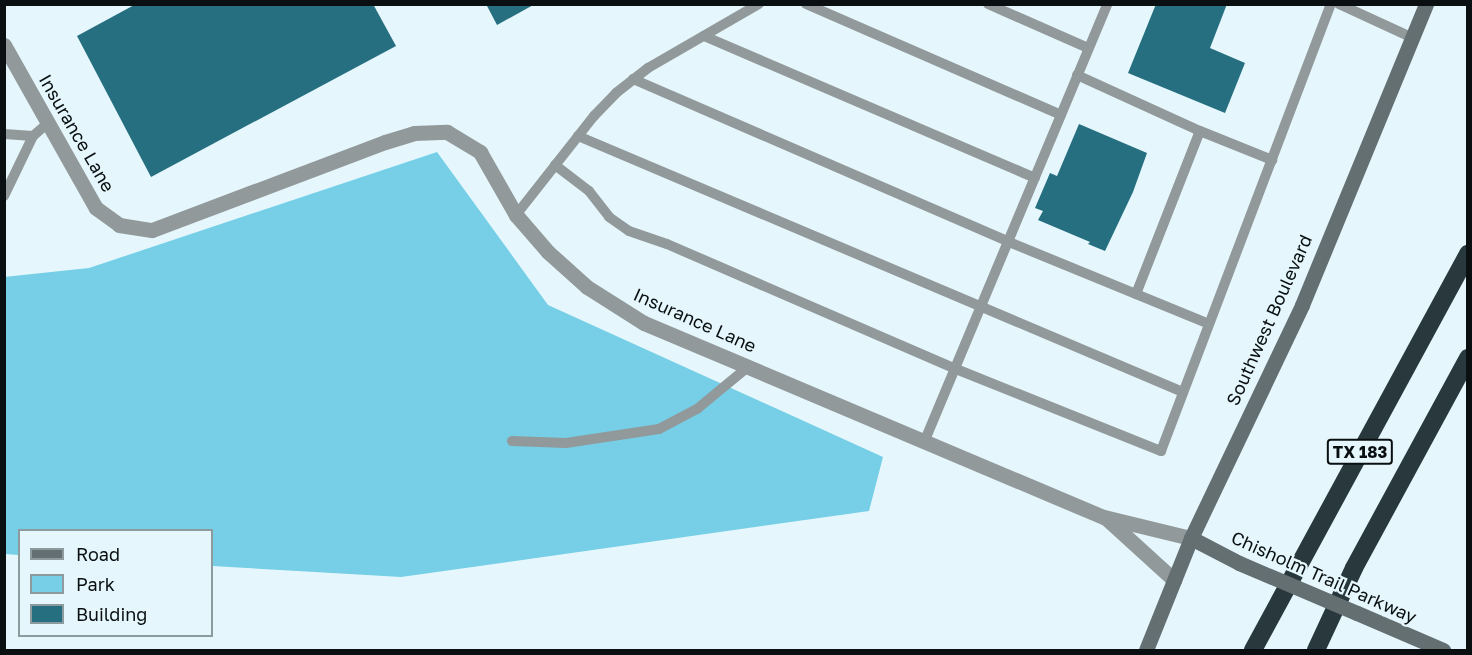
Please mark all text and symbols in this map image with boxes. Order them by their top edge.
street label: Insurance Lane [35,70,119,196]
street label: Southwest Boulevard [1222,231,1316,409]
street label: Insurance Lane [630,283,760,357]
road number: TX 183 [1326,439,1394,465]
street label: Chisholm Trail Parkway [1228,526,1420,628]
legend [18,529,213,637]
text: Road [76,543,120,565]
text: Park [76,573,115,595]
text: Building [76,603,147,625]

